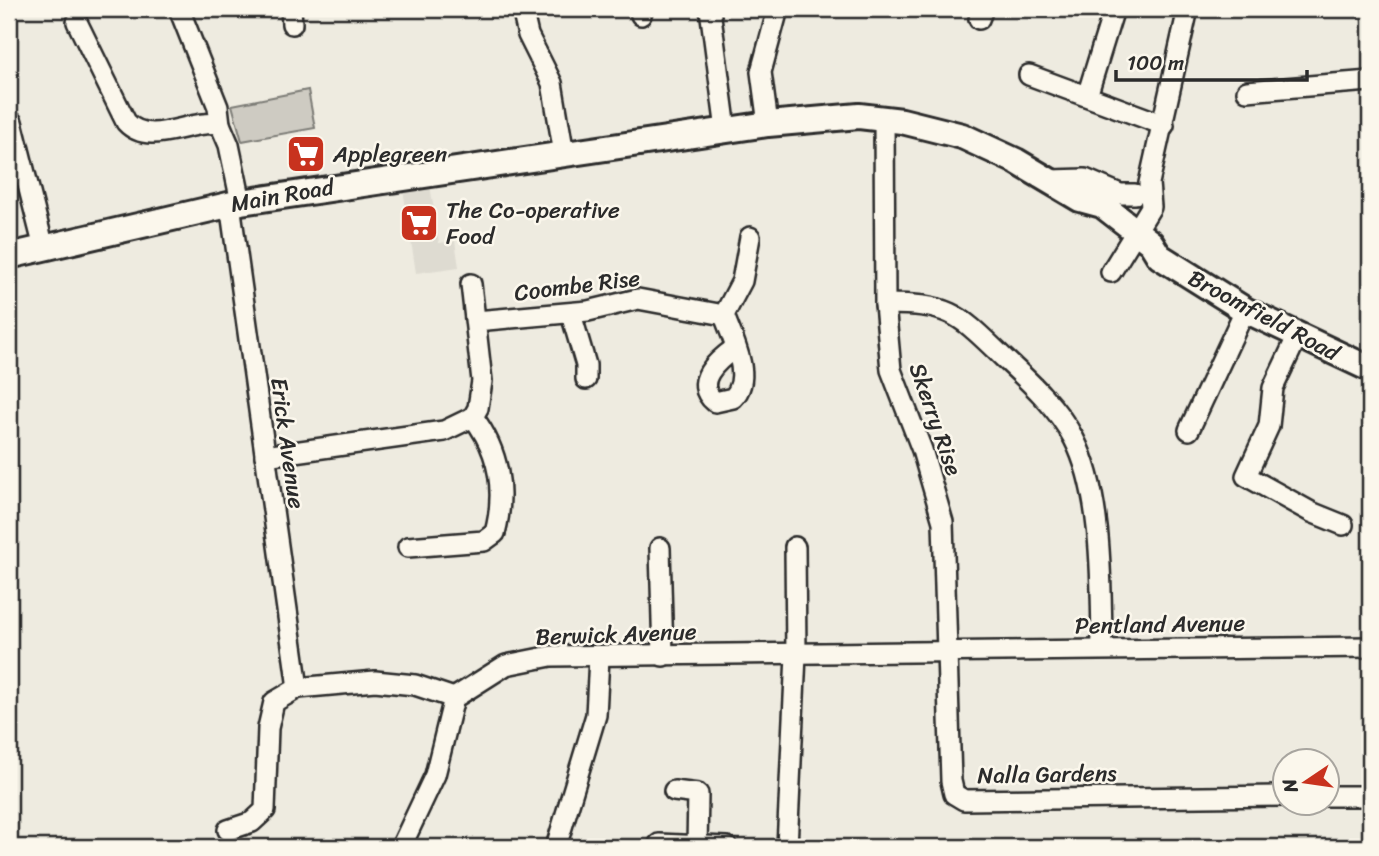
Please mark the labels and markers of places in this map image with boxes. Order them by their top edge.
supermarket icon: Applegreen [285,133,327,175]
place label: Applegreen [332,134,448,175]
place label: The Co-operative Food [446,190,620,257]
supermarket icon: The Co-operative Food [398,202,440,244]

